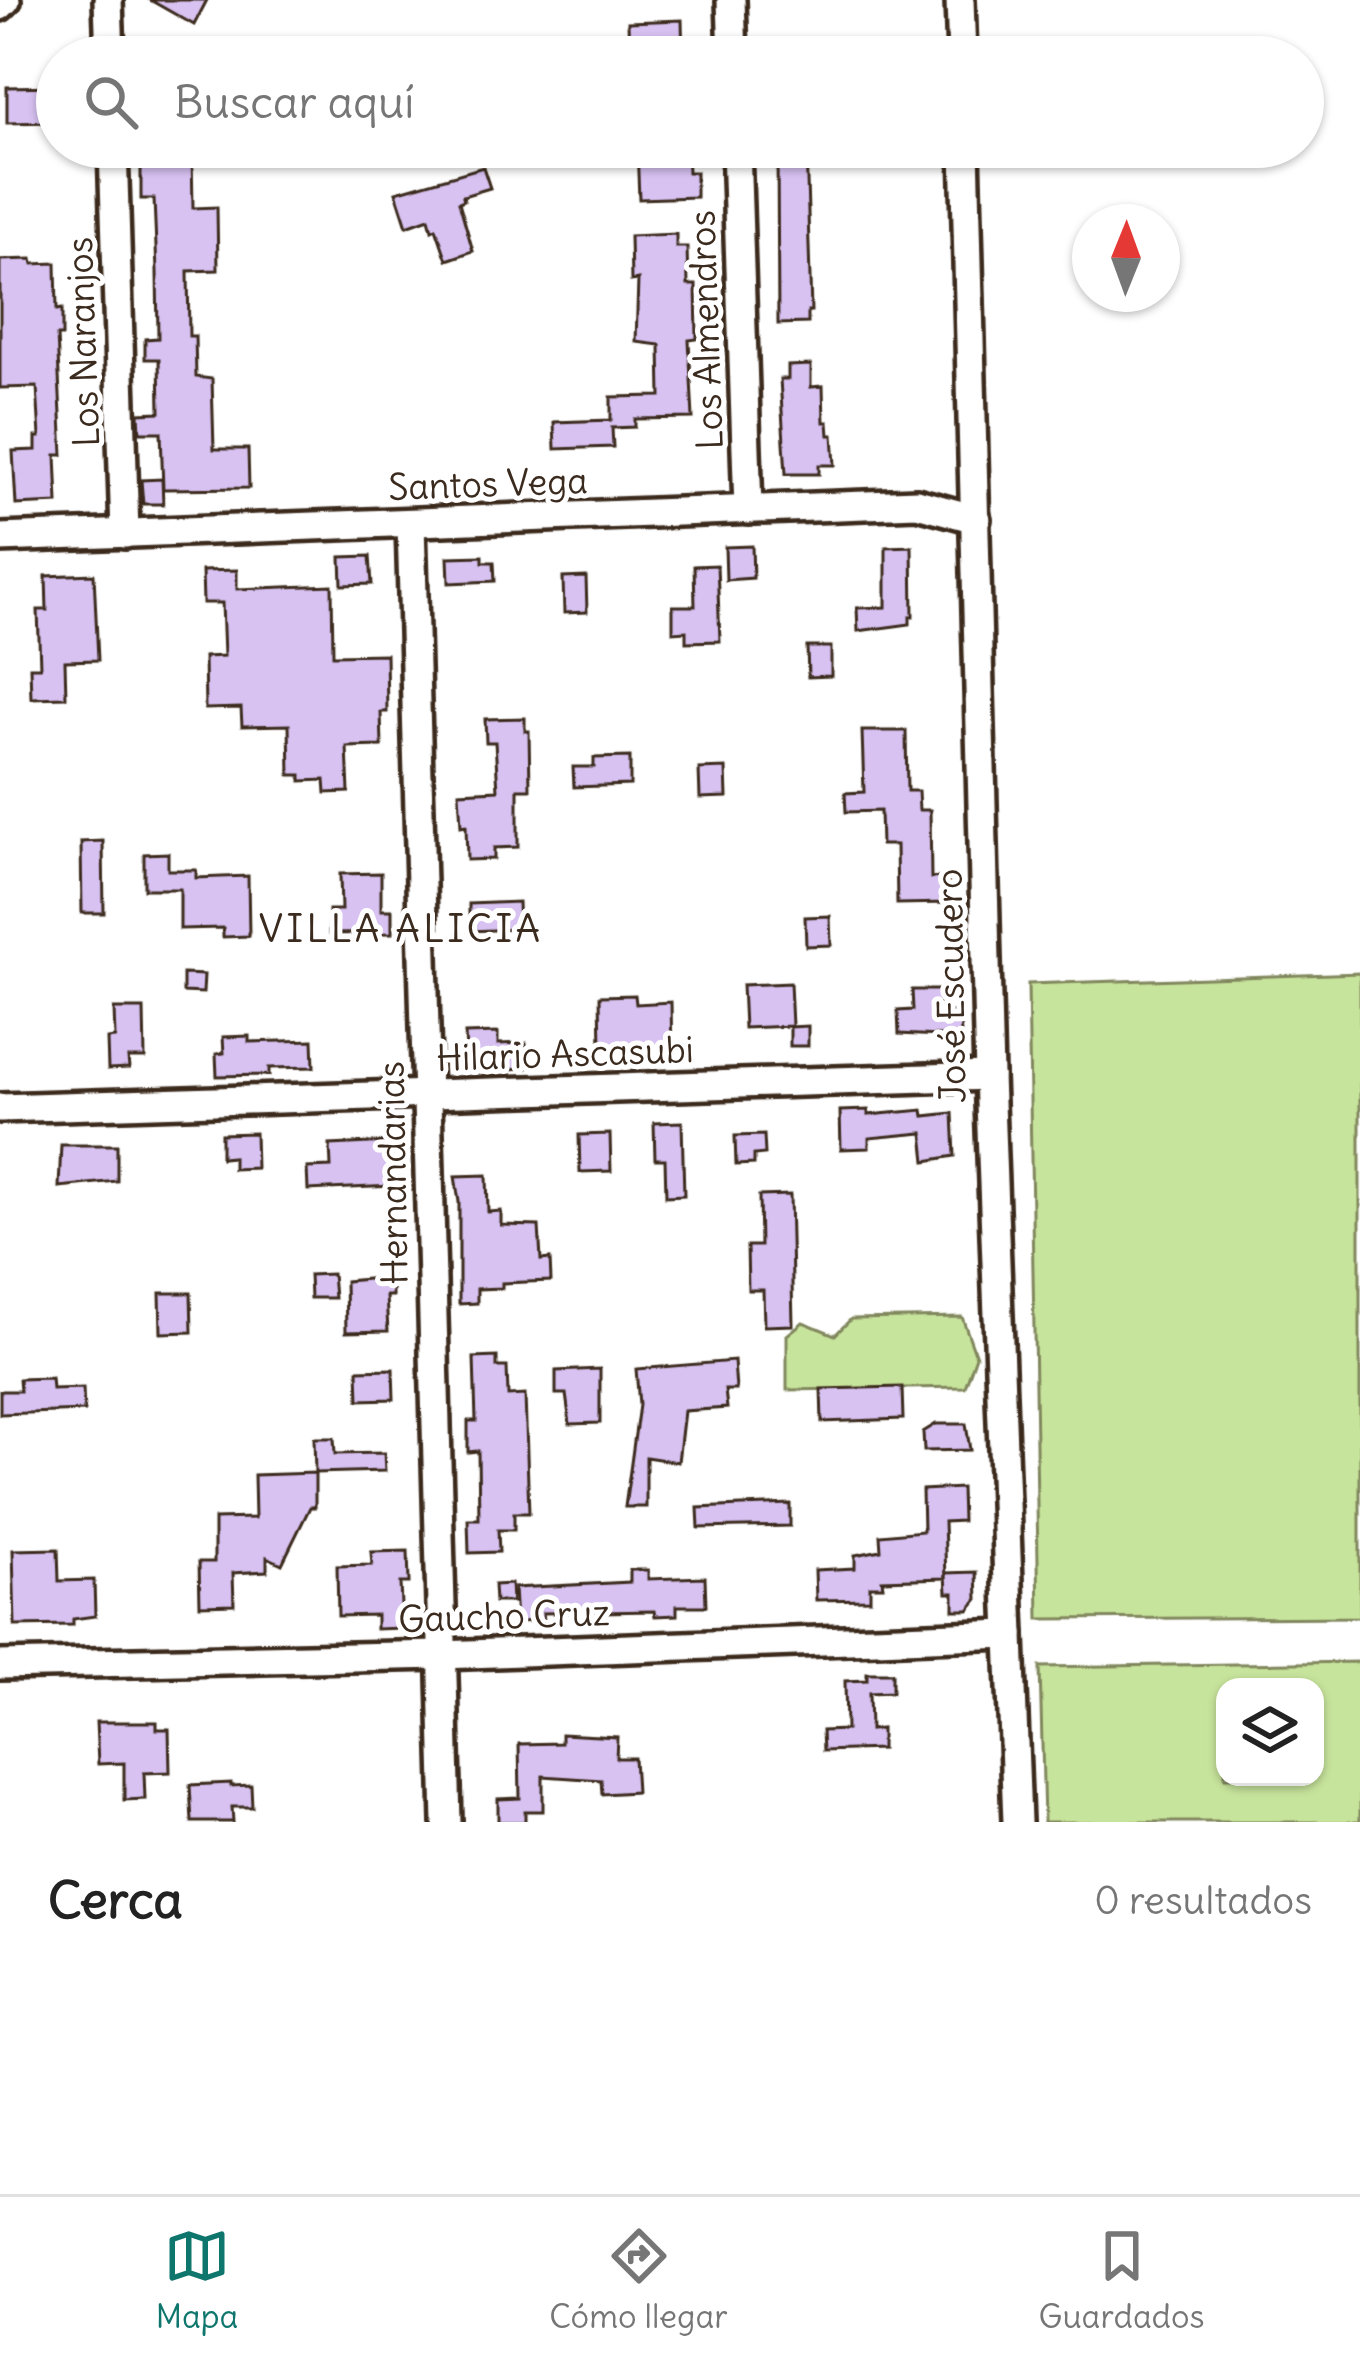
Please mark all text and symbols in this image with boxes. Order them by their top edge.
search box [36,36,1324,168]
icon: search [78,69,144,135]
text: Buscar aquí [174,74,414,130]
north arrow [1072,204,1180,312]
street label: Los Almendros [679,210,733,450]
street label: Los Naranjos [57,236,109,448]
street label: Santos Vega [387,458,589,510]
street label: José Escudero [926,868,976,1104]
district label: VILLA ALICIA [259,904,543,953]
street label: Hilario Ascasubi [436,1027,694,1081]
street label: Hernandarias [369,1061,417,1285]
street label: Gaucho Cruz [398,1590,610,1642]
map controls [1216,1678,1324,1786]
button: layers [1216,1678,1324,1786]
text: Cerca [48,1868,183,1932]
text: 0 resultados [1094,1876,1312,1925]
tab: Mapa [155,2223,238,2337]
tab: Cómo llegar [549,2223,728,2337]
tab: Guardados [1039,2223,1205,2337]

